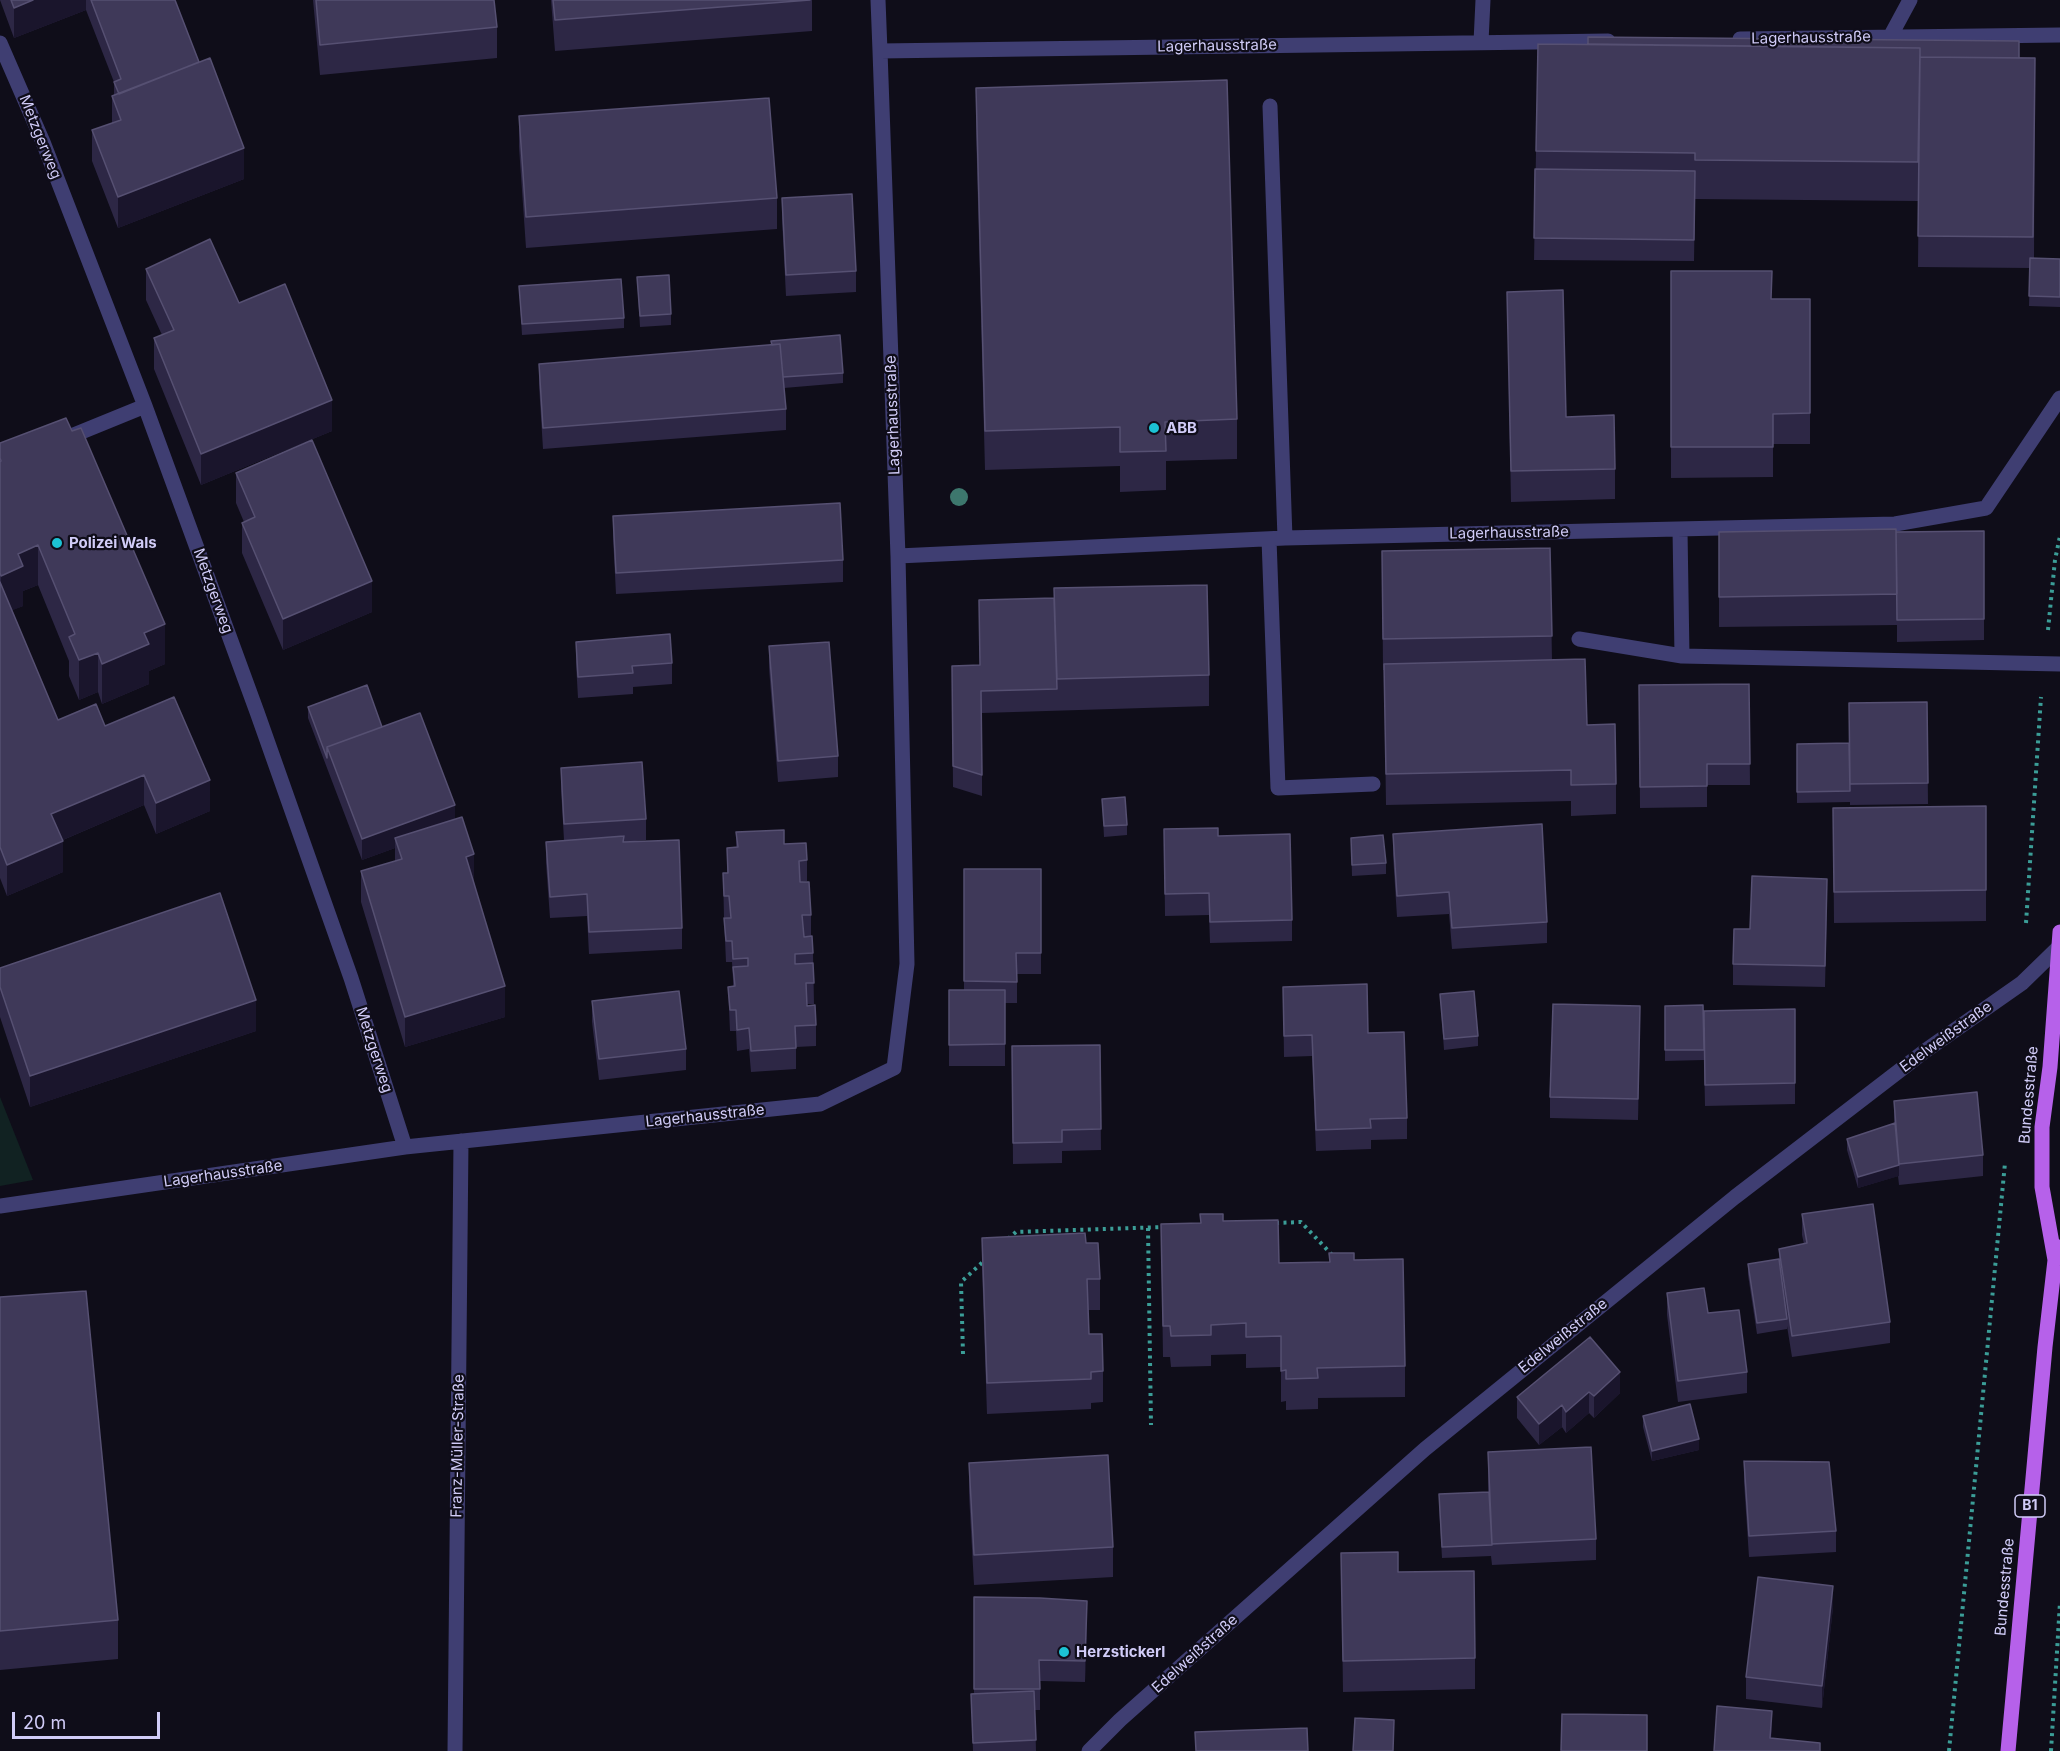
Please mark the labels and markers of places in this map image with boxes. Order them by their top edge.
place label: ABB [1166,419,1197,437]
marker: ABB [1147,421,1161,435]
place label: Polizei Wals [69,534,157,552]
marker: Polizei Wals [50,536,64,550]
place label: Herzstickerl [1076,1643,1165,1661]
marker: Herzstickerl [1057,1645,1071,1659]

